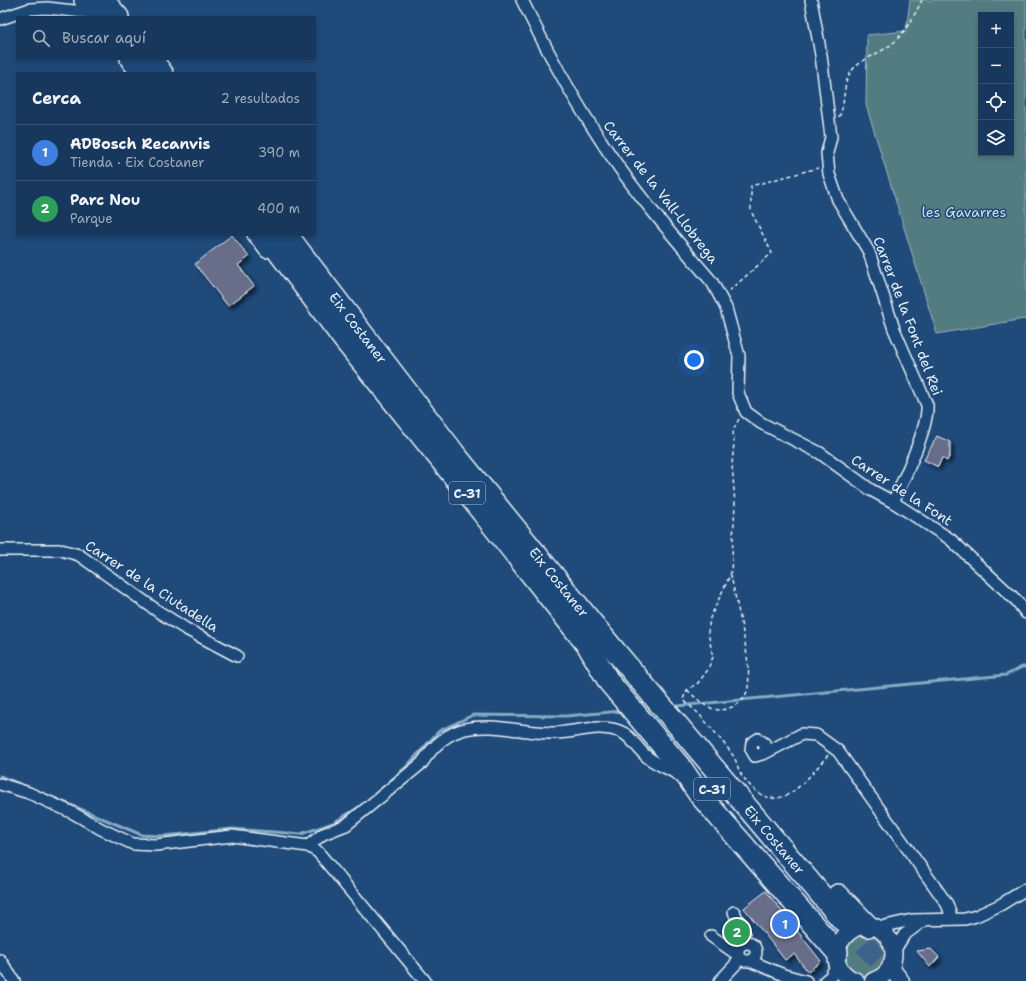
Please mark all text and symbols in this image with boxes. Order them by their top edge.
map controls [978,12,1014,156]
button: + [978,12,1014,48]
search box [16,16,316,60]
icon: search [30,27,52,49]
text: Buscar aquí [62,28,146,48]
button: − [978,48,1014,84]
button: locate [978,84,1014,120]
text: Cerca [32,87,81,109]
text: 2 resultados [221,90,300,107]
street label: Carrer de la Vall-Llobrega [600,117,723,267]
button: layers [978,120,1014,156]
text: ADBosch Recanvis [70,134,210,154]
text: 1 [42,144,48,161]
text: 390 m [258,144,300,161]
text: Tienda · Eix Costaner [70,154,204,171]
text: Parc Nou [70,190,140,210]
text: 2 [40,200,50,217]
text: 400 m [257,200,300,217]
park label: les Gavarres [922,203,1006,221]
text: Parque [70,210,113,227]
street label: Carrer de la Font del Rei [869,234,947,398]
street label: Eix Costaner [325,289,391,367]
your location [684,350,704,370]
street label: Carrer de la Font [848,450,956,530]
road number: C-31 [449,482,485,504]
street label: Carrer de la Ciutadella [82,536,222,636]
street label: Eix Costaner [525,543,593,621]
road number: C-31 [694,778,730,800]
street label: Eix Costaner [740,801,809,878]
pin: 1 [772,909,798,939]
pin: 2 [724,917,750,947]

